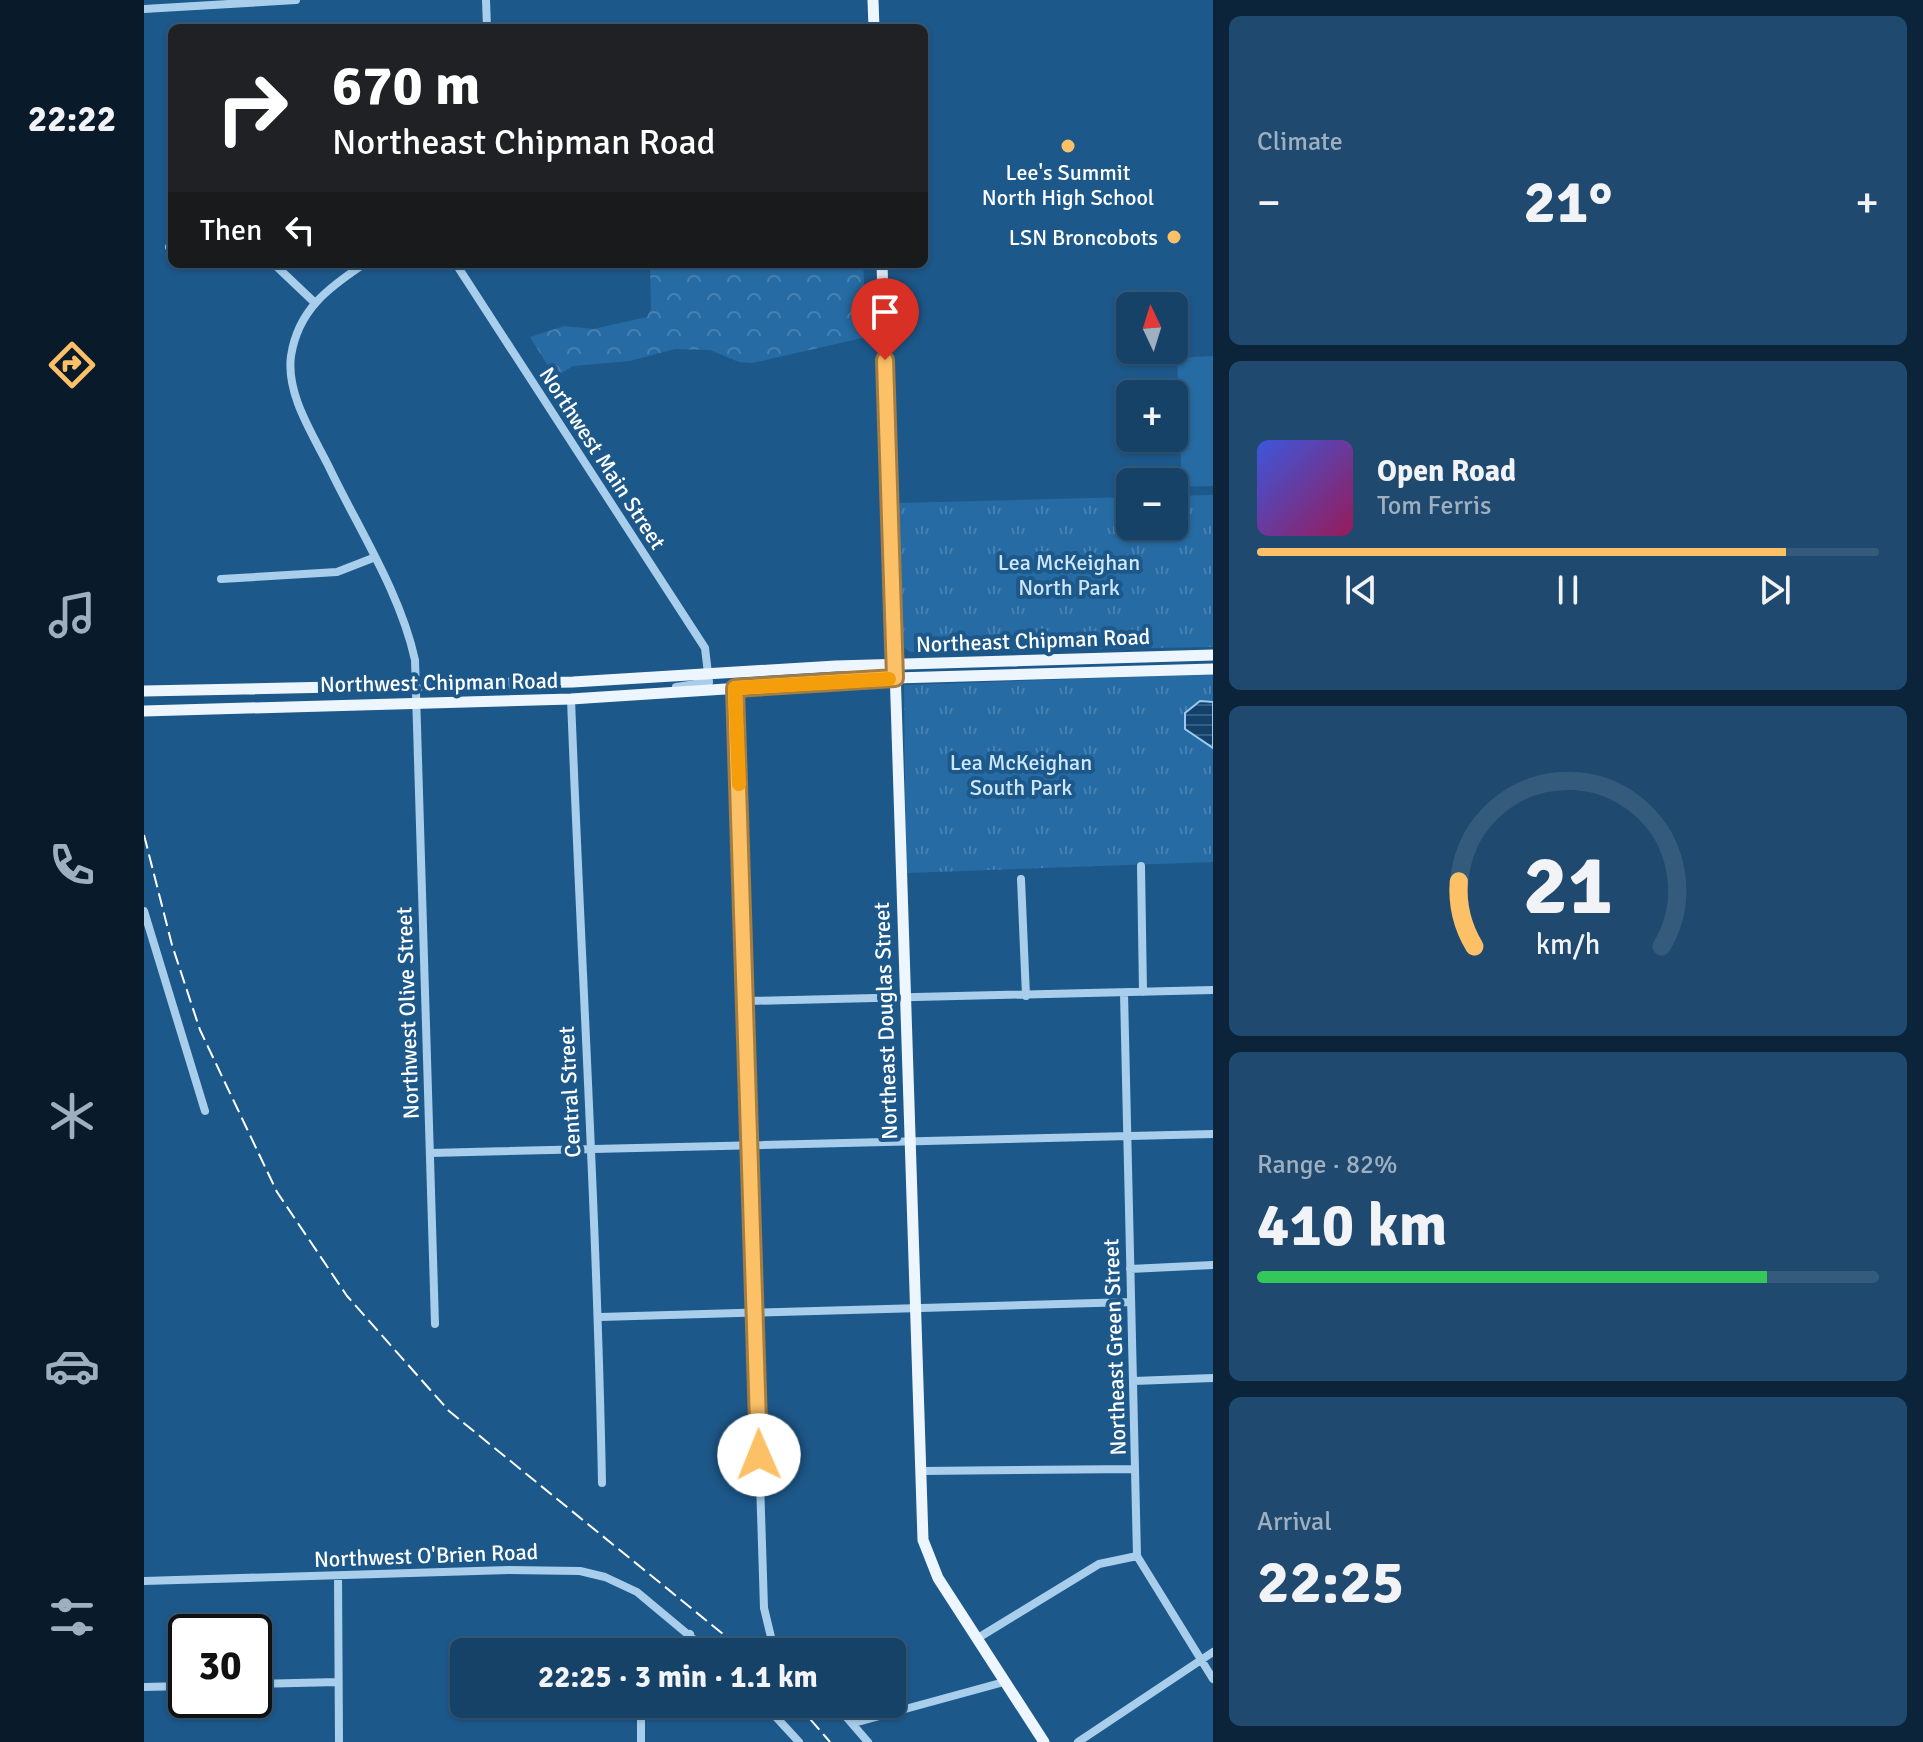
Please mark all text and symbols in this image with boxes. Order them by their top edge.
text: 670 m [332,51,480,120]
icon: right [200,56,304,160]
text: 22:22 [28,97,116,142]
text: Northeast Chipman Road [332,120,716,165]
text: Climate [1257,126,1343,158]
marker: Lee's Summit North High School [1059,137,1077,155]
place label: Lee's Summit North High School [982,159,1154,211]
text: 21° [1524,166,1612,240]
text: − [1257,176,1281,230]
text: + [1855,176,1879,230]
icon: left [278,208,322,252]
text: Then [200,212,262,249]
place label: LSN Broncobots [1009,224,1158,251]
marker: LSN Broncobots [1165,228,1183,246]
pin [851,278,919,360]
icon: arrive [863,290,907,334]
north arrow [1116,292,1188,364]
map controls [1116,292,1188,540]
icon: directions [44,337,100,393]
street label: Northwest Main Street [533,362,672,555]
button: + [1116,380,1188,452]
text: Open Road [1377,453,1516,490]
button: − [1116,468,1188,540]
text: Tom Ferris [1377,490,1491,522]
park label: Lea McKeighan North Park [998,549,1140,601]
icon: previous [1339,568,1383,612]
icon: pause [1546,568,1590,612]
icon: next [1753,568,1797,612]
icon: music [44,587,100,643]
street label: Northeast Chipman Road [915,623,1151,658]
street label: Northwest Chipman Road [320,667,559,698]
park label: Lea McKeighan South Park [950,749,1092,801]
text: 21 [1523,835,1613,937]
icon: phone [44,837,100,893]
street label: Northeast Douglas Street [868,901,903,1140]
street label: Northwest Olive Street [390,906,425,1120]
text: km/h [1536,927,1600,962]
street label: Central Street [553,1025,586,1158]
icon: climate [44,1088,100,1144]
text: Range · 82% [1257,1149,1398,1181]
text: 410 km [1257,1189,1447,1263]
street label: Northeast Green Street [1097,1238,1132,1456]
icon: car [44,1338,100,1394]
position arrow [717,1413,801,1497]
text: Arrival [1257,1506,1332,1538]
street label: Northwest O'Brien Road [313,1538,539,1573]
text: 22:25 [1257,1546,1404,1620]
icon: filters [44,1589,100,1645]
speed limit sign: 30 [168,1614,272,1718]
text: 22:25 · 3 min · 1.1 km [538,1659,818,1696]

